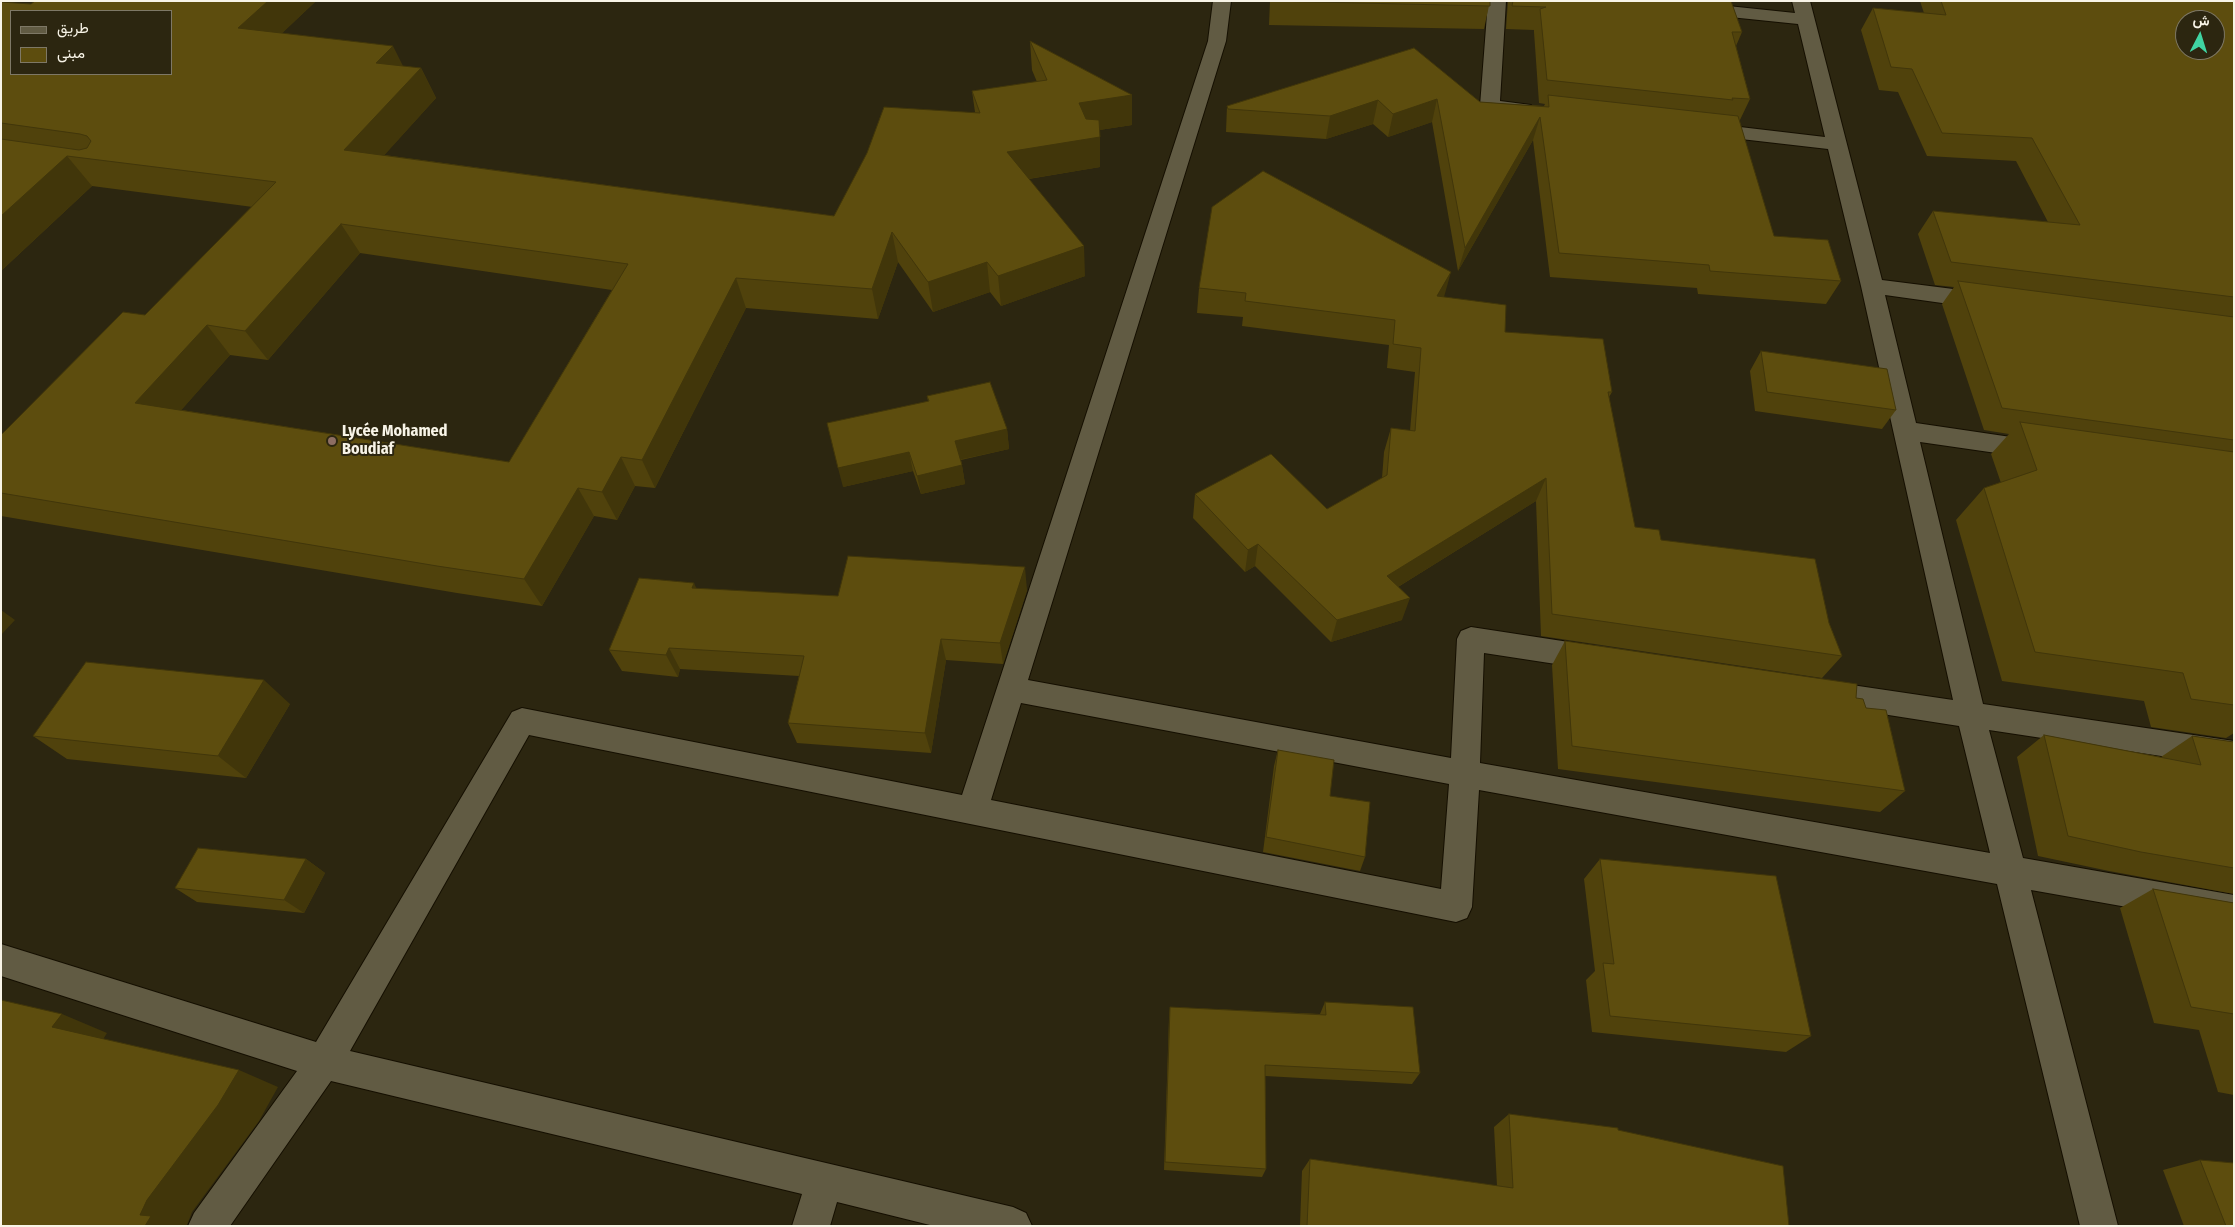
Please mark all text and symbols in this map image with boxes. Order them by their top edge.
legend [10,10,172,75]
north arrow [2175,10,2225,60]
text: ش [2192,11,2210,30]
text: طريق [57,19,89,37]
text: مبنى [57,44,85,62]
place label: Lycée Mohamed Boudiaf [342,422,447,460]
marker: Lycée Mohamed Boudiaf [326,435,338,447]

